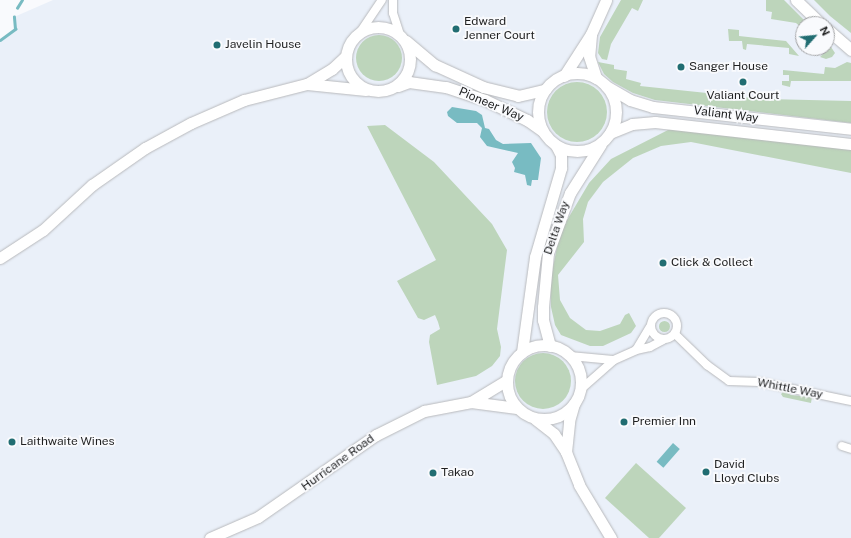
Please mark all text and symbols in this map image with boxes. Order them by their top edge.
place label: Edward Jenner Court [464,15,535,43]
north arrow [795,16,835,56]
marker: Edward Jenner Court [451,24,461,34]
text: N [817,24,832,38]
place label: Javelin House [225,38,301,52]
marker: Javelin House [212,40,222,50]
place label: Sanger House [689,60,768,74]
marker: Sanger House [676,62,686,72]
marker: Valiant Court [738,77,748,87]
street label: Pioneer Way [456,85,526,125]
place label: Valiant Court [707,89,779,103]
street label: Valiant Way [693,104,759,126]
street label: Delta Way [541,199,573,257]
place label: Click & Collect [671,256,753,270]
marker: Click & Collect [658,258,668,268]
street label: Whittle Way [756,376,824,402]
place label: Premier Inn [632,415,696,429]
marker: Premier Inn [619,417,629,427]
street label: Hurricane Road [299,432,377,494]
place label: Laithwaite Wines [20,435,115,449]
marker: Laithwaite Wines [7,437,17,447]
place label: David Lloyd Clubs [714,458,779,486]
place label: Takao [441,466,474,480]
marker: David Lloyd Clubs [701,467,711,477]
marker: Takao [428,468,438,478]

